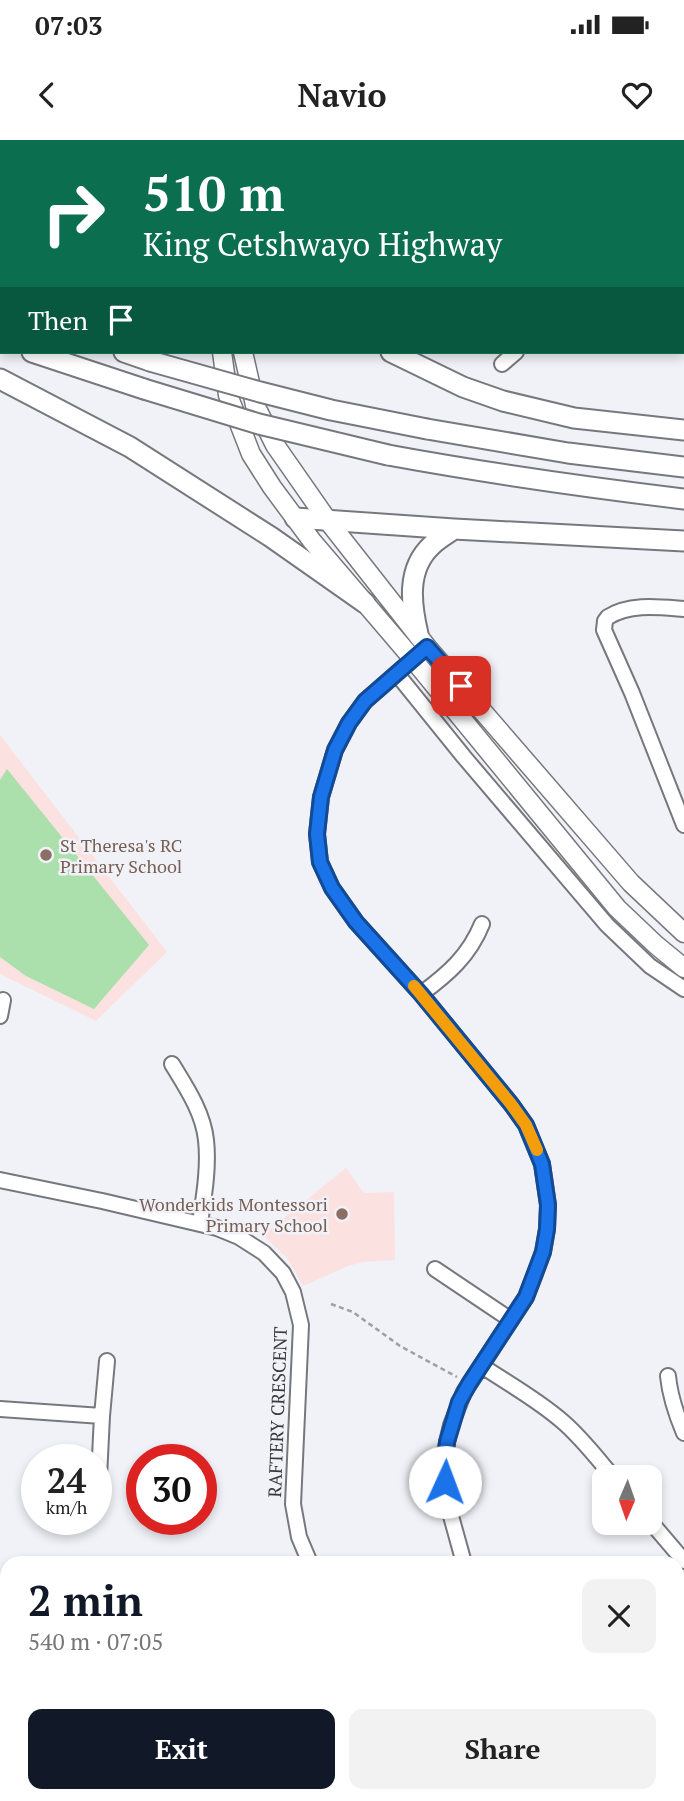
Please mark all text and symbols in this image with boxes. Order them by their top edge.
text: 07:03 [35,8,103,42]
text: Navio [298,74,386,116]
icon: back [28,76,66,114]
icon: heart [618,76,656,114]
text: 510 m [143,160,285,225]
icon: right [28,168,119,259]
text: King Cetshwayo Highway [143,223,502,265]
icon: arrive [102,301,140,339]
text: Then [28,303,88,337]
pin [431,656,491,716]
icon: arrive [442,667,480,705]
place label: St Theresa's RC Primary School [60,833,182,878]
marker: St Theresa's RC Primary School [38,847,54,863]
place label: Wonderkids Montessori Primary School [139,1192,328,1237]
marker: Wonderkids Montessori Primary School [334,1206,350,1222]
street label: RAFTERY CRESCENT [262,1326,292,1498]
speed limit sign: 30 [126,1444,217,1535]
position arrow [408,1445,482,1519]
text: 24 [47,1457,86,1503]
north arrow [592,1465,662,1535]
map controls [592,1465,662,1535]
text: km/h [46,1495,87,1519]
text: 2 min [28,1572,143,1628]
button: close [582,1579,656,1653]
text: 540 m · 07:05 [28,1626,163,1657]
button: Exit [28,1709,335,1789]
button: Share [349,1709,656,1789]

